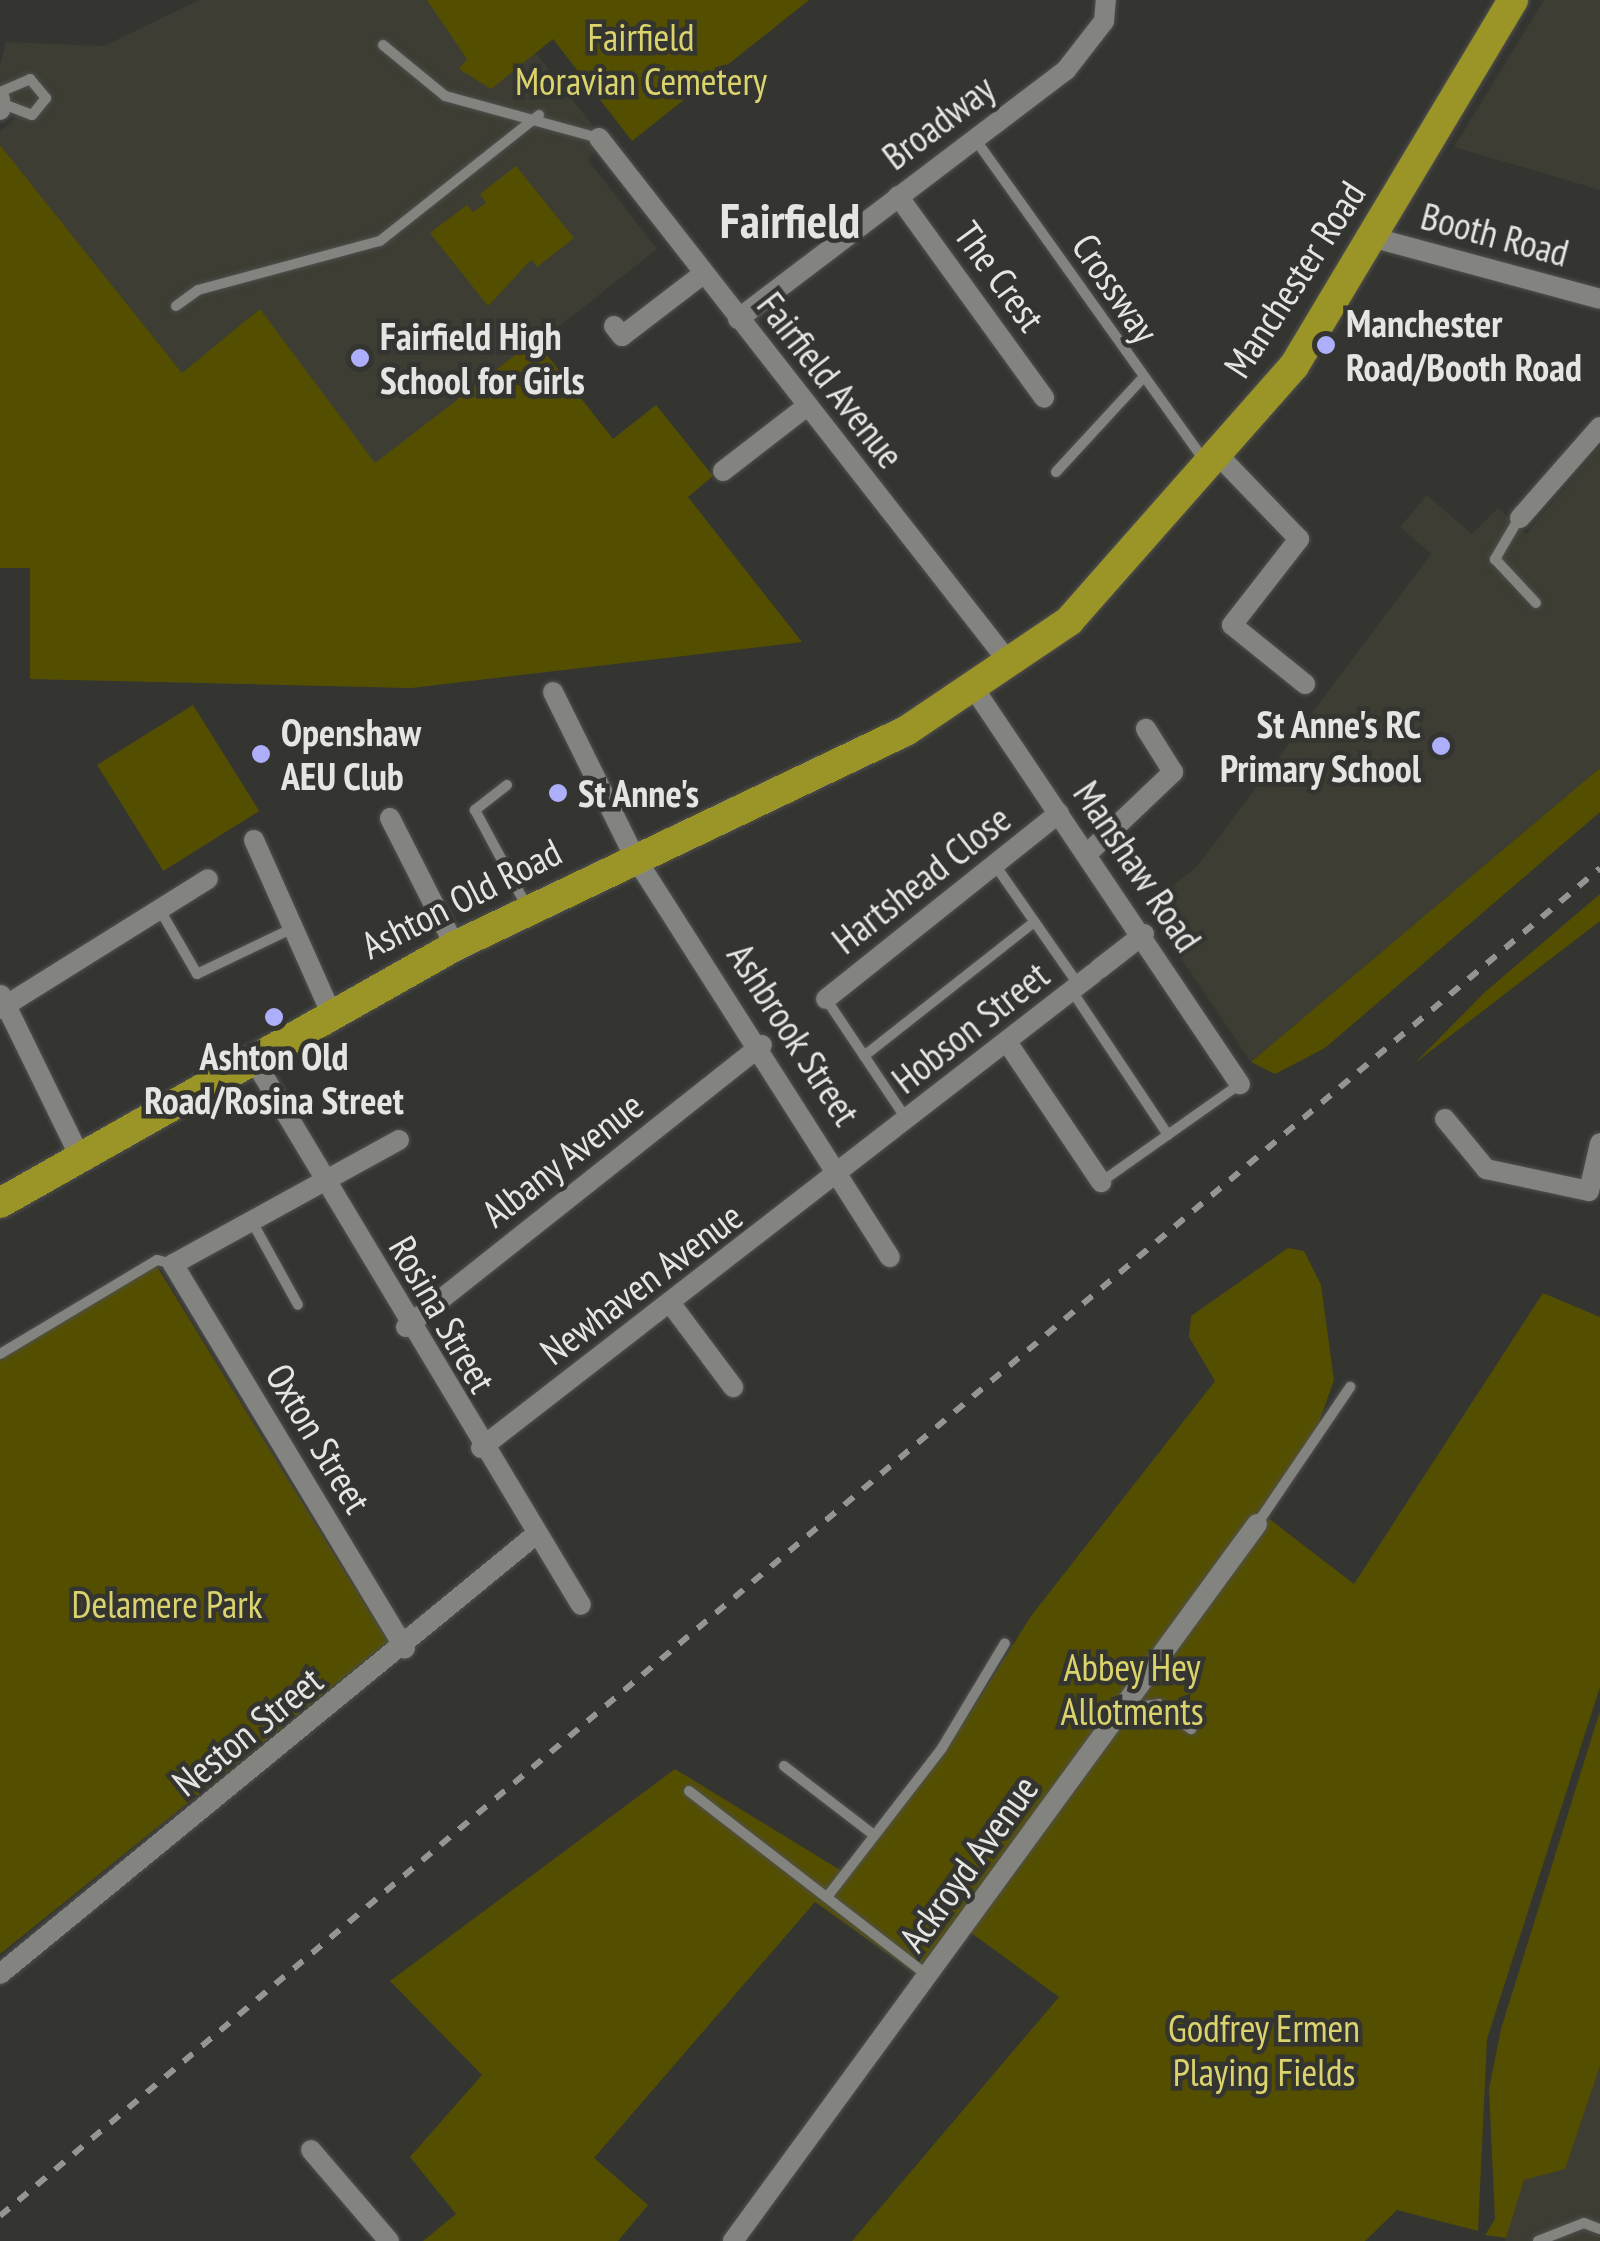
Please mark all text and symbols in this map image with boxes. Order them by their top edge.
park label: Fairfield Moravian Cemetery [515,14,767,103]
street label: Broadway [873,65,1003,179]
street label: Manchester Road [1214,173,1374,385]
district label: Fairfield [720,192,860,250]
street label: Booth Road [1416,192,1574,276]
street label: The Crest [945,213,1055,339]
street label: Crossway [1063,225,1169,351]
street label: Fairfield Avenue [748,283,914,477]
place label: Manchester Road/Booth Road [1346,300,1582,389]
place label: Fairfield High School for Girls [380,313,585,402]
marker: Manchester Road/Booth Road [1315,334,1337,356]
marker: Fairfield High School for Girls [349,347,371,369]
place label: St Anne's RC Primary School [1219,701,1421,791]
place label: Openshaw AEU Club [281,709,421,798]
marker: St Anne's RC Primary School [1430,735,1452,757]
marker: Openshaw AEU Club [250,743,272,765]
place label: St Anne's [578,770,700,816]
street label: Manshaw Road [1064,772,1212,960]
marker: St Anne's [547,782,569,804]
street label: Hartshead Close [823,795,1019,963]
street label: Ashton Old Road [354,828,568,968]
street label: Ashbrook Street [718,934,870,1134]
street label: Hobson Street [883,952,1057,1102]
marker: Ashton Old Road/Rosina Street [263,1006,285,1028]
place label: Ashton Old Road/Rosina Street [144,1033,404,1122]
street label: Albany Avenue [472,1081,652,1237]
street label: Newhaven Avenue [531,1192,751,1374]
street label: Rosina Street [380,1228,506,1400]
street label: Oxton Street [257,1355,381,1521]
park label: Delamere Park [72,1581,262,1627]
park label: Abbey Hey Allotments [1061,1644,1203,1734]
street label: Neston Street [163,1657,331,1805]
street label: Ackroyd Avenue [889,1766,1047,1960]
park label: Godfrey Ermen Playing Fields [1168,2005,1360,2094]

